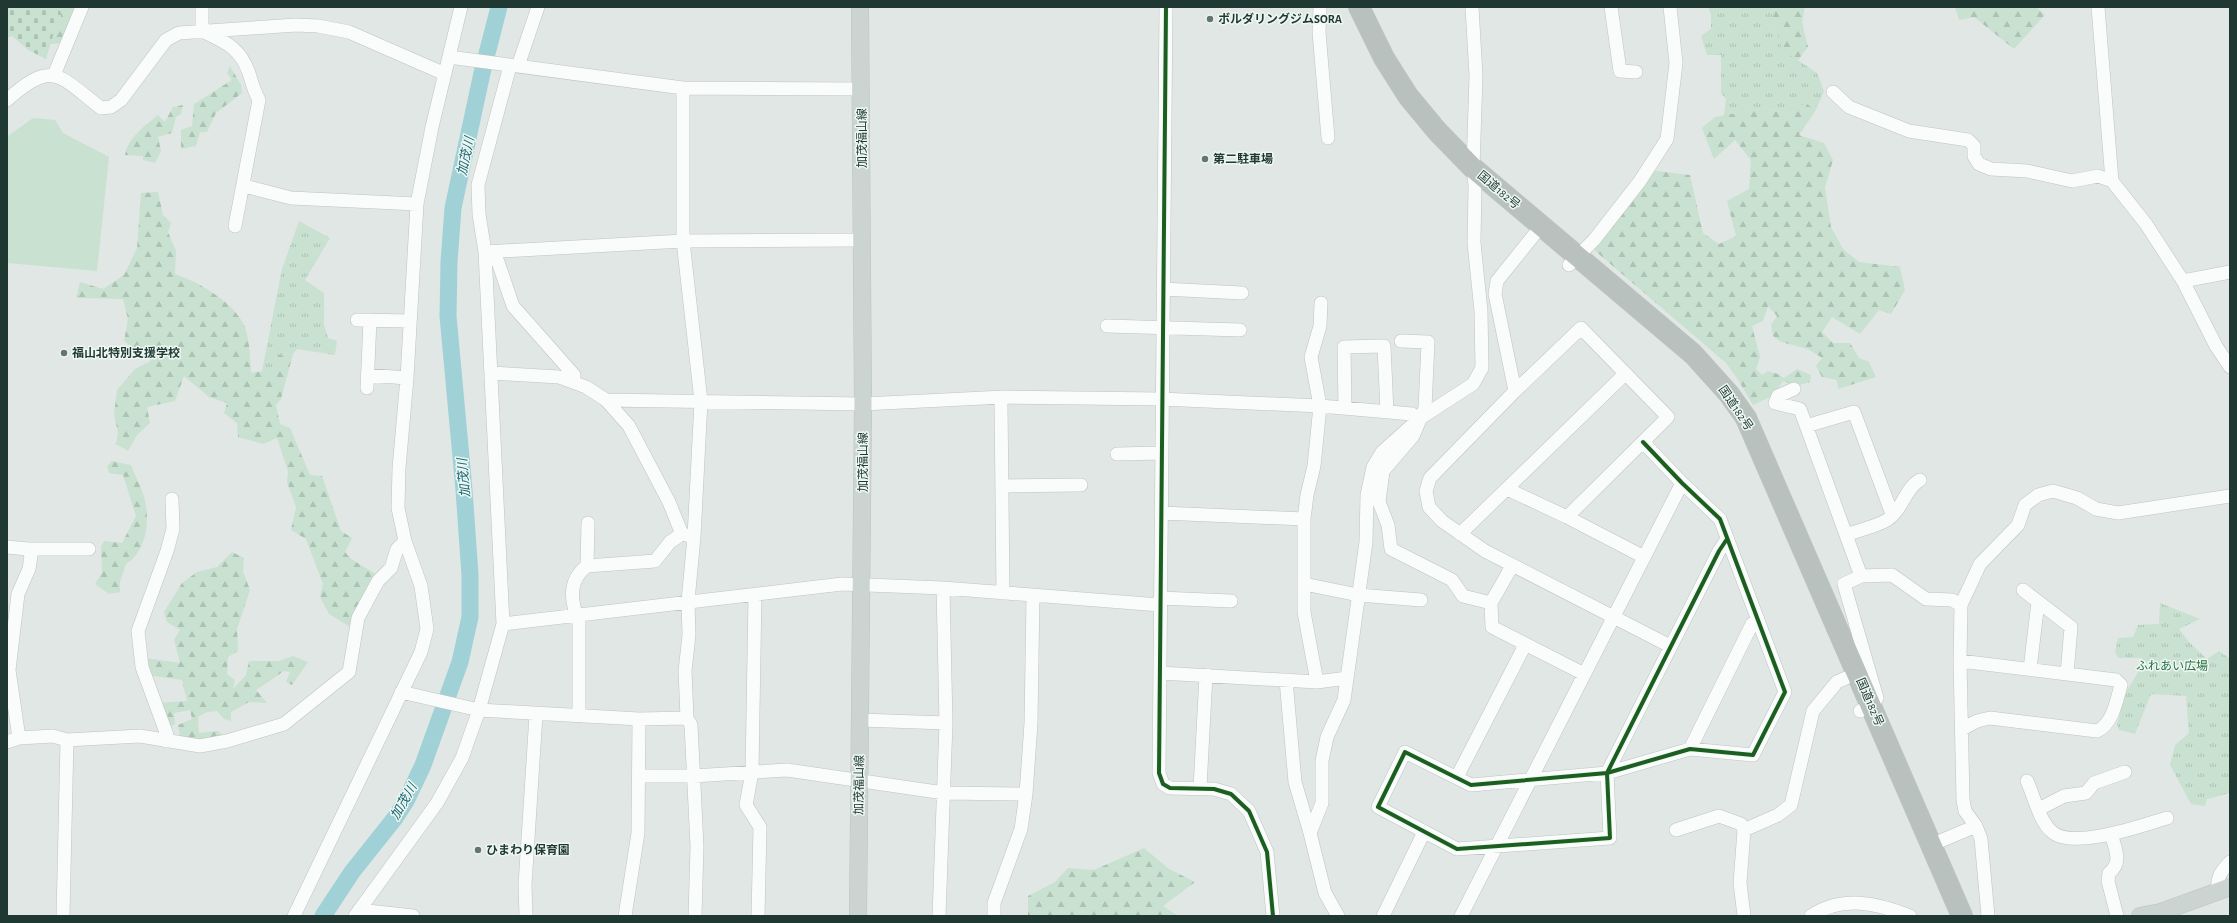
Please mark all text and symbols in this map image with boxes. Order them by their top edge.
place label: ボルダリングジムSORA [1218,12,1343,25]
marker: ボルダリングジムSORA [1205,14,1215,24]
street label: 加茂福山線 [855,108,868,168]
water label: 加茂川 [455,134,477,177]
place label: 第二駐車場 [1213,152,1273,165]
marker: 第二駐車場 [1200,154,1210,164]
street label: 国道182号 [1476,168,1523,211]
place label: 福山北特別支援学校 [72,346,180,359]
marker: 福山北特別支援学校 [59,348,69,358]
street label: 国道182号 [1717,383,1756,433]
street label: 加茂福山線 [856,432,869,492]
water label: 加茂川 [455,456,473,498]
park label: ふれあい広場 [2136,659,2208,672]
street label: 国道182号 [1854,676,1886,728]
street label: 加茂福山線 [851,755,866,815]
water label: 加茂川 [388,779,421,822]
place label: ひまわり保育園 [486,843,570,856]
marker: ひまわり保育園 [473,845,483,855]

